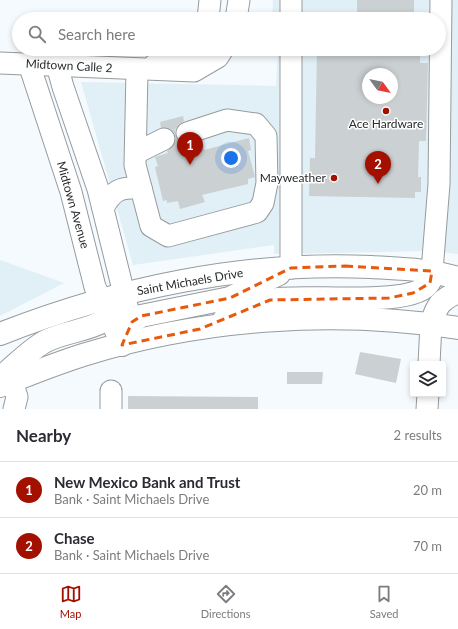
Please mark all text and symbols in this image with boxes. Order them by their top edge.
search box [12,12,446,56]
icon: search [26,23,48,45]
text: Search here [58,25,135,43]
street label: Midtown Calle 2 [25,56,113,75]
north arrow [362,68,398,104]
marker: Ace Hardware [381,106,391,116]
place label: Ace Hardware [349,116,423,131]
pin: 1 [177,132,203,165]
your location [221,148,241,168]
pin: 2 [365,151,391,184]
street label: Midtown Avenue [54,159,93,250]
place label: Mayweather [260,170,327,185]
marker: Mayweather [329,173,339,183]
street label: Saint Michaels Drive [136,265,244,298]
map controls [410,361,446,397]
button: layers [410,361,446,397]
text: Nearby [16,425,71,446]
text: 2 results [394,427,442,443]
text: New Mexico Bank and Trust [54,473,240,491]
text: 1 [25,482,33,498]
text: 20 m [413,482,442,498]
text: Bank · Saint Michaels Drive [54,491,209,507]
text: Chase [54,529,95,547]
text: 2 [25,538,33,554]
text: 70 m [413,538,442,554]
text: Bank · Saint Michaels Drive [54,547,209,563]
tab: Map [60,583,82,620]
tab: Directions [201,583,250,620]
tab: Saved [370,583,398,620]

